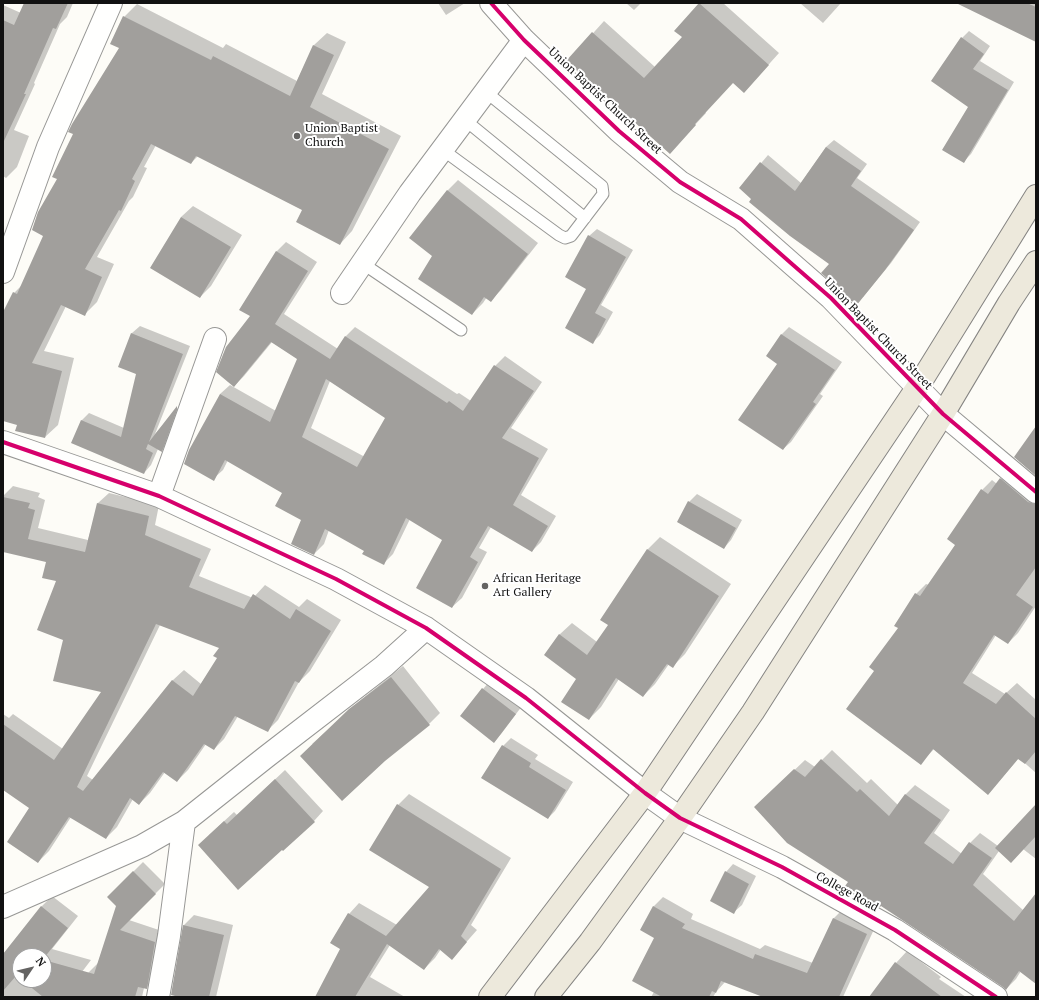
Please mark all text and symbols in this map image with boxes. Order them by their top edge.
street label: Union Baptist Church Street [545,45,665,157]
place label: Union Baptist Church [305,122,378,150]
marker: Union Baptist Church [292,131,302,141]
street label: Union Baptist Church Street [821,275,935,393]
place label: African Heritage Art Gallery [493,572,581,600]
marker: African Heritage Art Gallery [480,581,490,591]
street label: College Road [813,869,881,915]
north arrow [12,948,52,988]
text: N [33,954,49,969]

